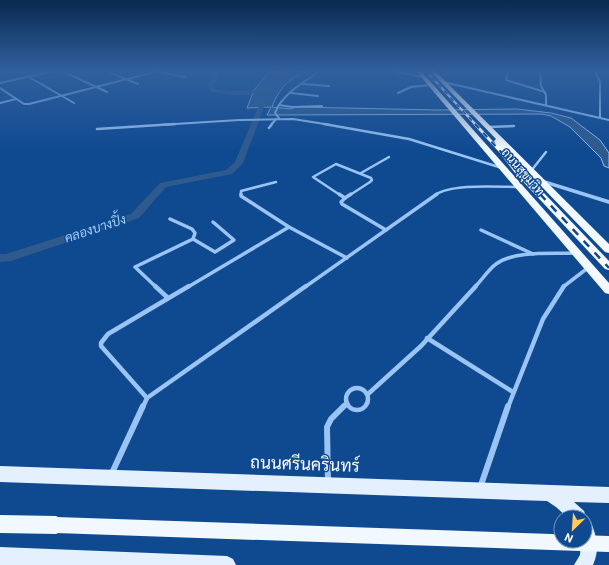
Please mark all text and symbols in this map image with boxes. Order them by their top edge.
street label: ถนนสุขุมวิท [497,146,547,200]
water label: คลองบางปิ้ง [61,206,128,245]
street label: ถนนศรีนครินทร์ [250,450,360,476]
north arrow [553,509,593,549]
text: N [563,530,575,545]

